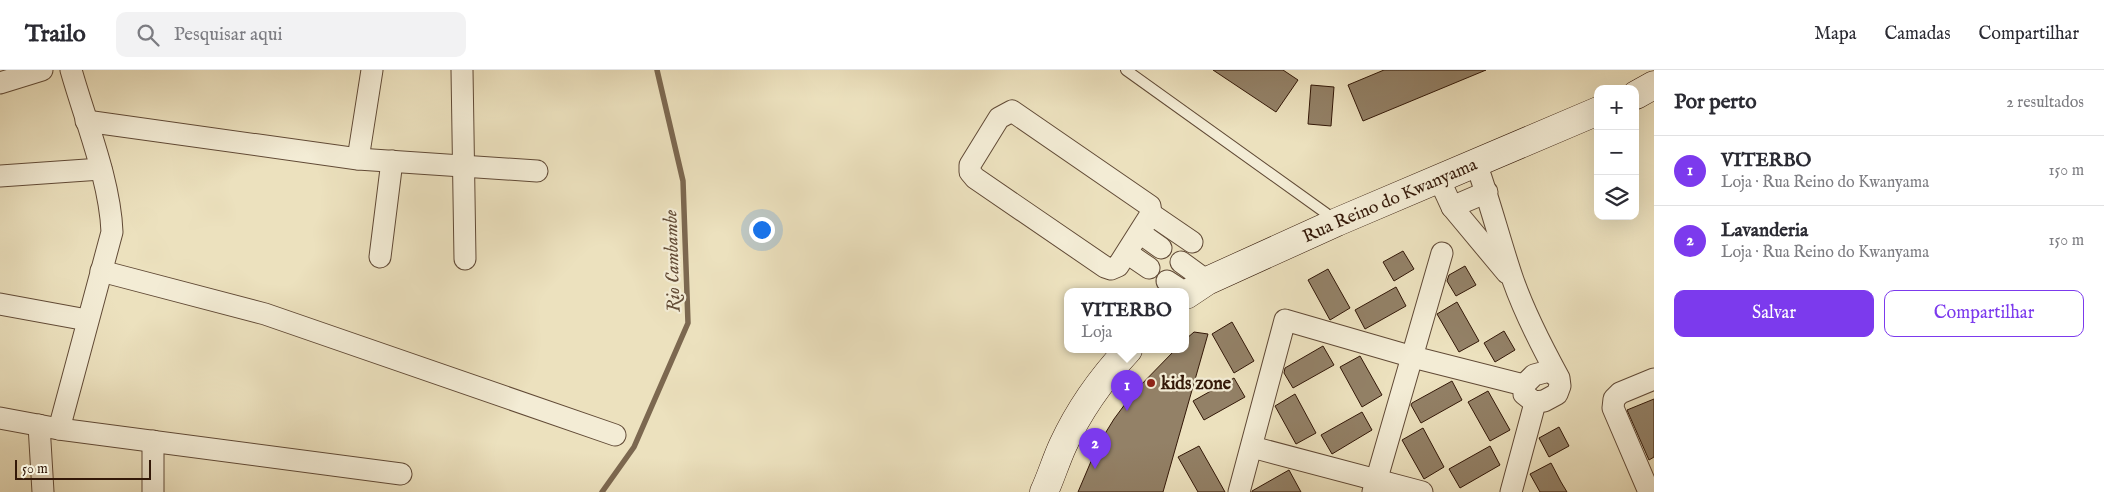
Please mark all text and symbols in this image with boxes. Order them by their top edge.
search box [116,12,466,57]
text: Trailo [25,19,86,50]
icon: search [134,21,162,49]
text: Pesquisar aqui [174,23,283,47]
text: Mapa [1814,23,1856,46]
text: Camadas [1884,23,1950,46]
text: Compartilhar [1978,23,2079,46]
map controls [1594,85,1639,220]
button: + [1594,85,1639,130]
text: Por perto [1674,89,1756,116]
text: 2 resultados [2006,93,2084,113]
button: − [1594,130,1639,175]
text: VITERBO [1721,149,1811,173]
street label: Rua Reino do Kwanyama [1299,154,1481,249]
text: 1 [1687,161,1693,181]
text: 150 m [2049,161,2084,181]
text: Loja · Rua Reino do Kwanyama [1721,173,1929,193]
button: layers [1594,175,1639,220]
water label: Rio Cambambe [659,209,687,312]
your location [749,217,775,243]
text: Lavanderia [1721,219,1808,243]
text: 2 [1686,231,1694,251]
text: 150 m [2049,231,2084,251]
text: Loja · Rua Reino do Kwanyama [1721,243,1929,263]
popup [1064,288,1189,353]
button: Salvar [1674,290,1874,337]
button: Compartilhar [1884,290,2084,337]
text: VITERBO [1081,299,1172,323]
text: Loja [1081,323,1112,343]
pin: 1 [1111,370,1143,411]
place label: kids zone [1160,373,1232,396]
marker: kids zone [1145,377,1157,389]
pin: 2 [1079,428,1111,469]
scale bar [15,457,151,480]
text: 50 m [22,460,48,478]

